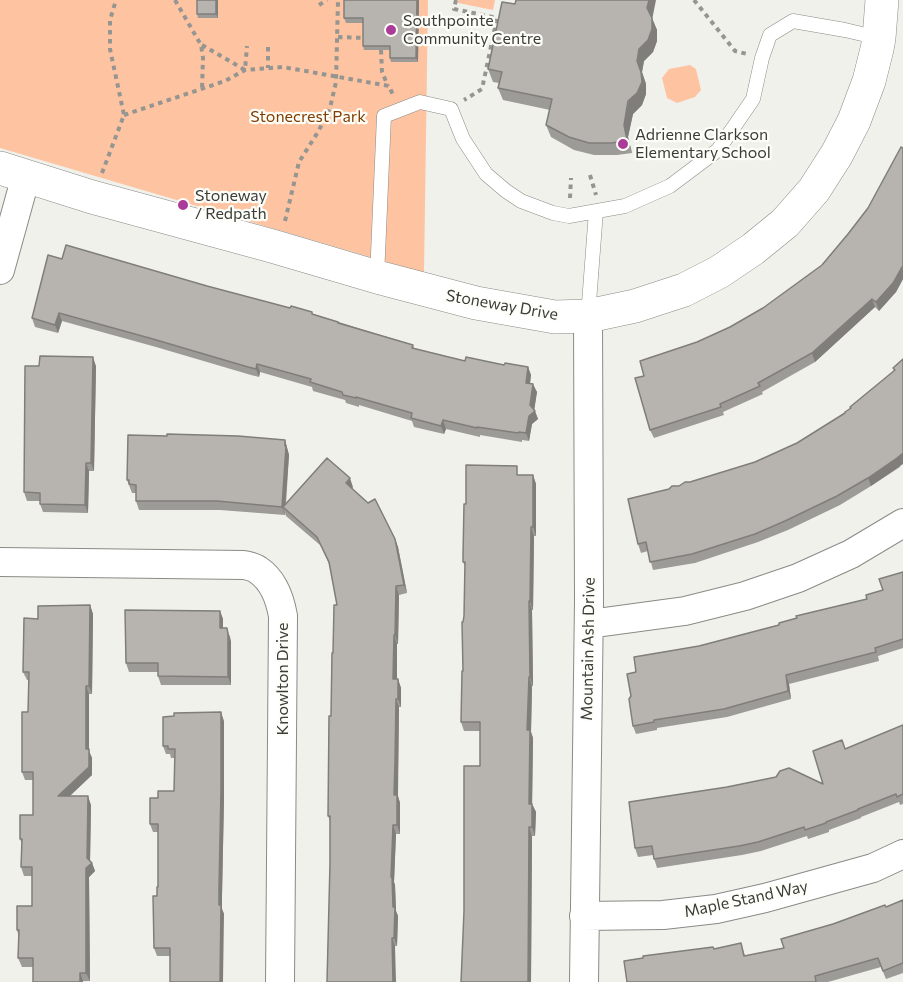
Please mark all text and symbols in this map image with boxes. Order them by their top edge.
place label: Southpointe Community Centre [403,11,541,49]
marker: Southpointe Community Centre [384,23,398,37]
park label: Stonecrest Park [250,107,366,127]
place label: Adrienne Clarkson Elementary School [635,125,771,163]
marker: Adrienne Clarkson Elementary School [616,137,630,151]
place label: Stoneway / Redpath [195,186,267,224]
marker: Stoneway / Redpath [176,198,190,212]
street label: Stoneway Drive [444,286,560,324]
street label: Mountain Ash Drive [577,577,599,721]
street label: Knowlton Drive [273,623,293,735]
street label: Maple Stand Way [682,876,810,922]

